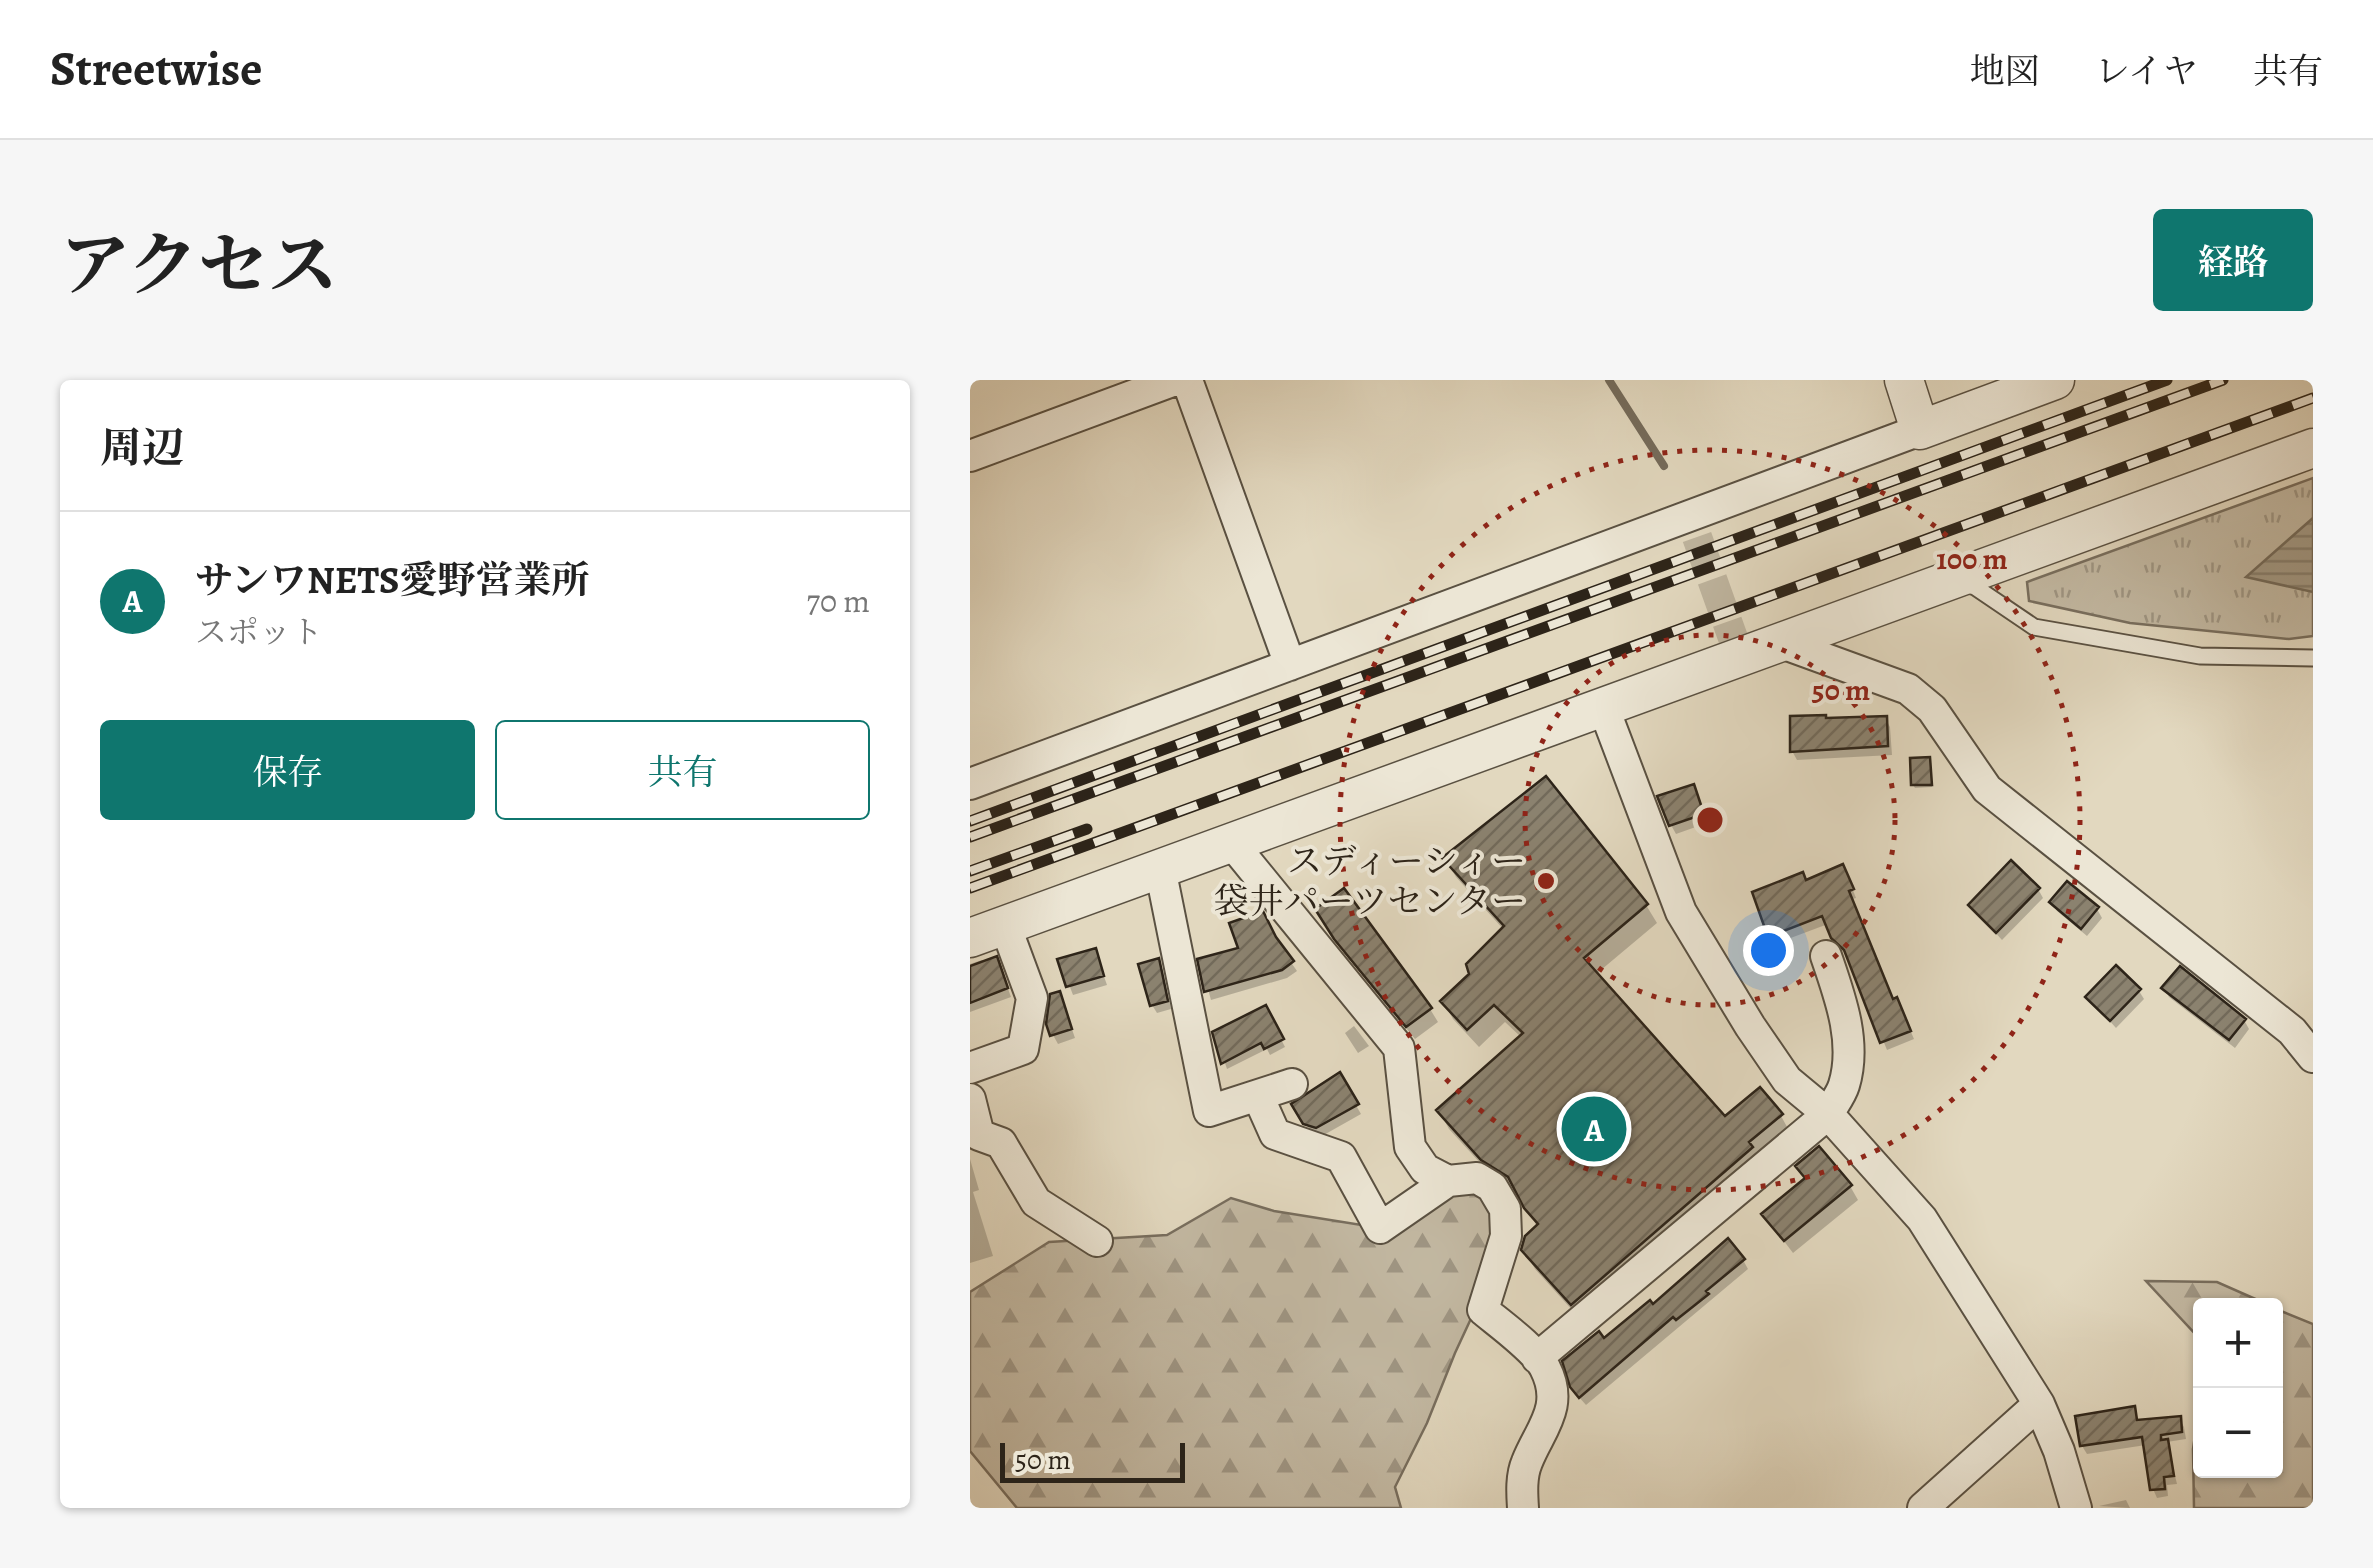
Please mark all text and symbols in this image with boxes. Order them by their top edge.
text: Streetwise [50,36,263,102]
text: 地図 [1970,47,2040,95]
text: レイヤ [2095,47,2198,95]
text: 共有 [2253,47,2323,95]
button: 経路 [2153,209,2313,311]
text: アクセス [60,218,338,313]
text: 周辺 [100,419,184,476]
text: 100 m [1936,539,2008,579]
text: サンワNETS愛野営業所 [195,554,589,606]
text: A [122,579,143,623]
text: 70 m [807,579,870,623]
text: スポット [195,610,323,654]
text: 50 m [1812,670,1870,710]
button: 保存 [100,720,475,820]
button: 共有 [495,720,870,820]
centre of rings [1692,802,1728,838]
place label: スディーシィー 袋井パーツセンター [1214,837,1526,925]
marker: スディーシィー 袋井パーツセンター [1535,870,1557,892]
your location [1743,925,1794,976]
pin: A [1562,1092,1626,1166]
map controls [2193,1298,2283,1478]
button: + [2193,1298,2283,1388]
button: − [2193,1388,2283,1478]
scale bar [1000,1438,1185,1482]
text: 50 m [1015,1441,1071,1479]

